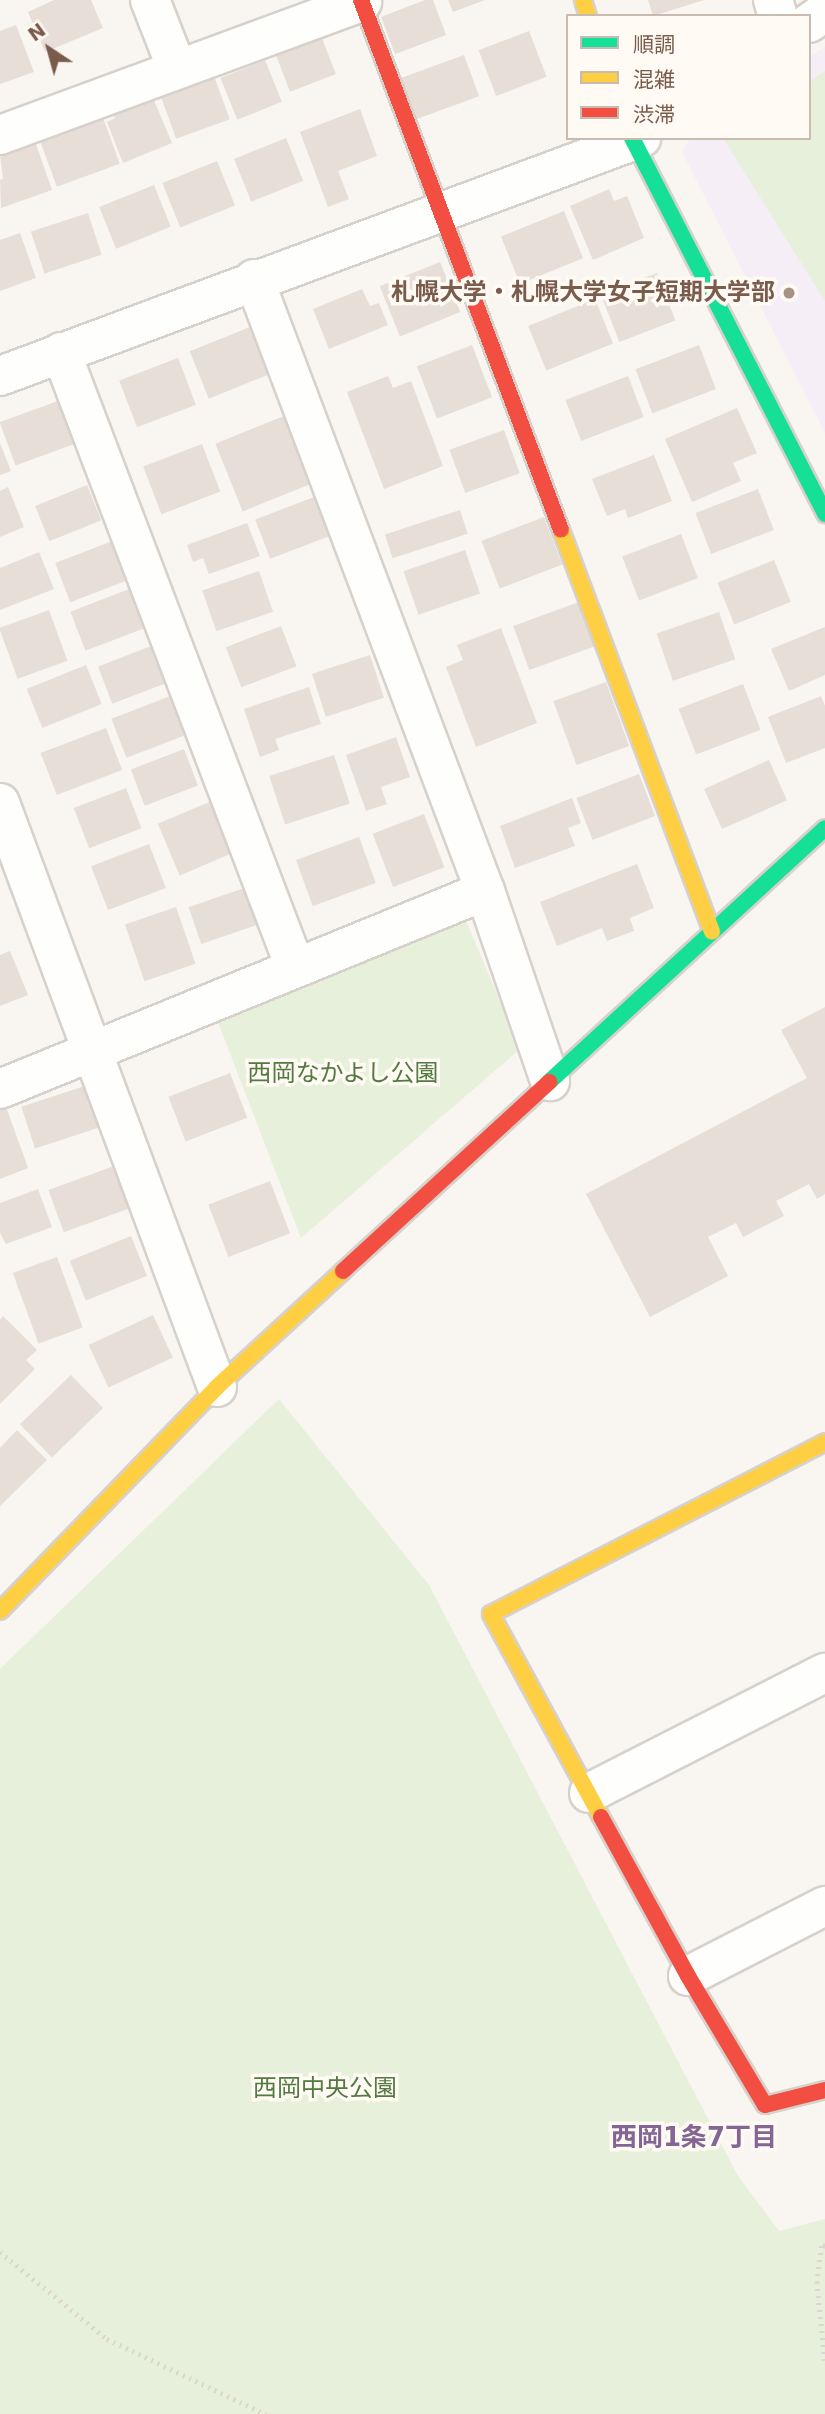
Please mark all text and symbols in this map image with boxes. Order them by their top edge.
north arrow [14,14,84,84]
legend [566,14,811,140]
text: N [24,18,50,46]
text: 順調 [633,33,675,57]
text: 混雑 [633,68,675,92]
text: 渋滞 [633,103,675,127]
place label: 札幌大学・札幌大学女子短期大学部 [391,279,775,307]
marker: 札幌大学・札幌大学女子短期大学部 [781,285,797,301]
park label: 西岡なかよし公園 [247,1060,439,1088]
park label: 西岡中央公園 [253,2075,397,2103]
district label: 西岡1条7丁目 [611,2122,777,2154]

